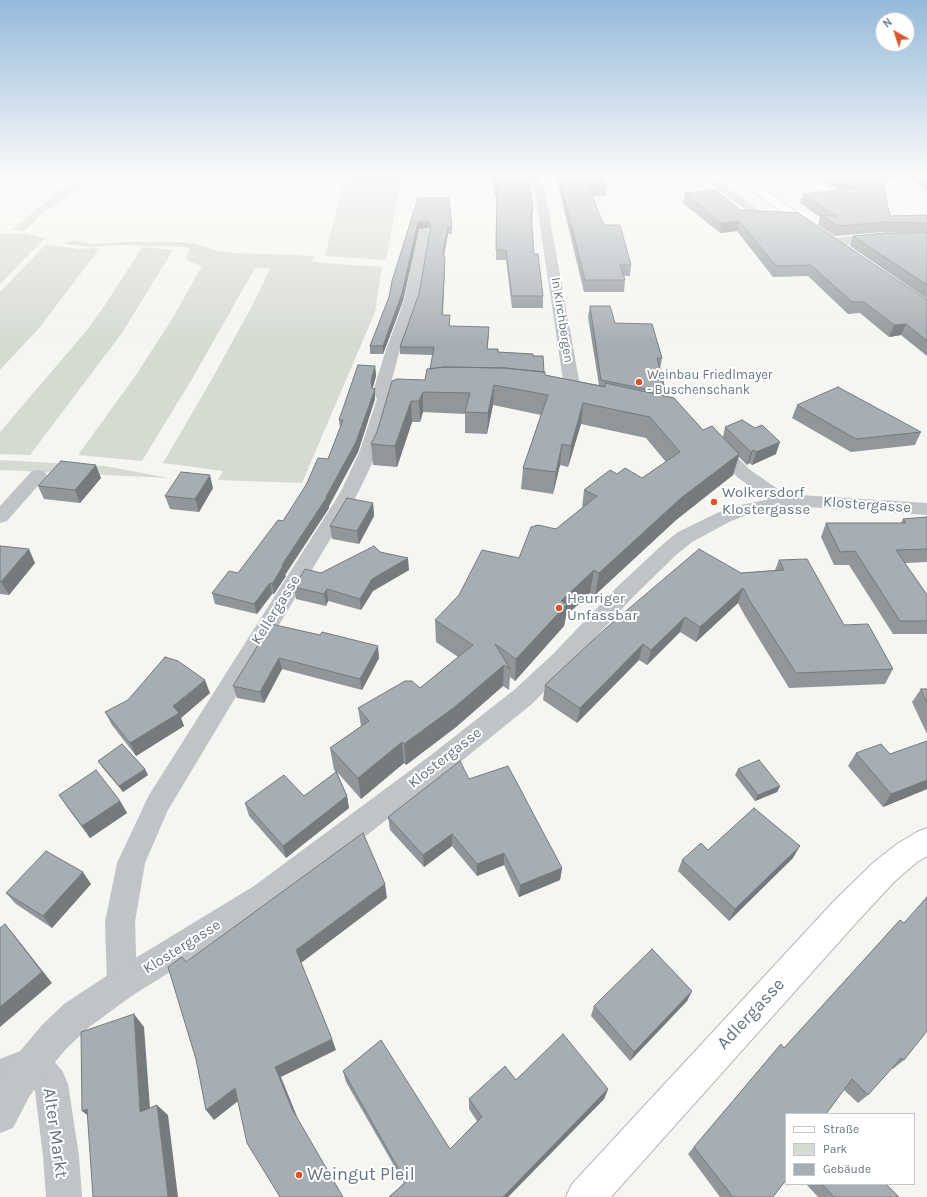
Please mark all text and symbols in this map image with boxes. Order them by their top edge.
north arrow [875,12,915,52]
text: N [881,16,895,31]
street label: In Kirchbergen [548,276,576,364]
place label: Weinbau Friedlmayer - Buschenschank [647,367,773,398]
marker: Weinbau Friedlmayer - Buschenschank [634,377,644,387]
place label: Wolkersdorf Klostergasse [722,484,810,519]
street label: Klostergasse [822,493,912,517]
marker: Wolkersdorf Klostergasse [709,497,719,507]
street label: Kellergasse [248,572,304,648]
place label: Heuriger Unfassbar [567,590,638,625]
marker: Heuriger Unfassbar [554,603,564,613]
street label: Klostergasse [405,724,485,792]
street label: Klostergasse [140,916,224,978]
street label: Adlergasse [713,974,789,1054]
street label: Alter Markt [38,1087,72,1179]
legend [785,1113,915,1185]
text: Straße [823,1122,859,1136]
text: Park [823,1142,847,1156]
text: Gebäude [823,1162,871,1176]
place label: Weingut Pleil [307,1164,415,1186]
marker: Weingut Pleil [294,1170,304,1180]

